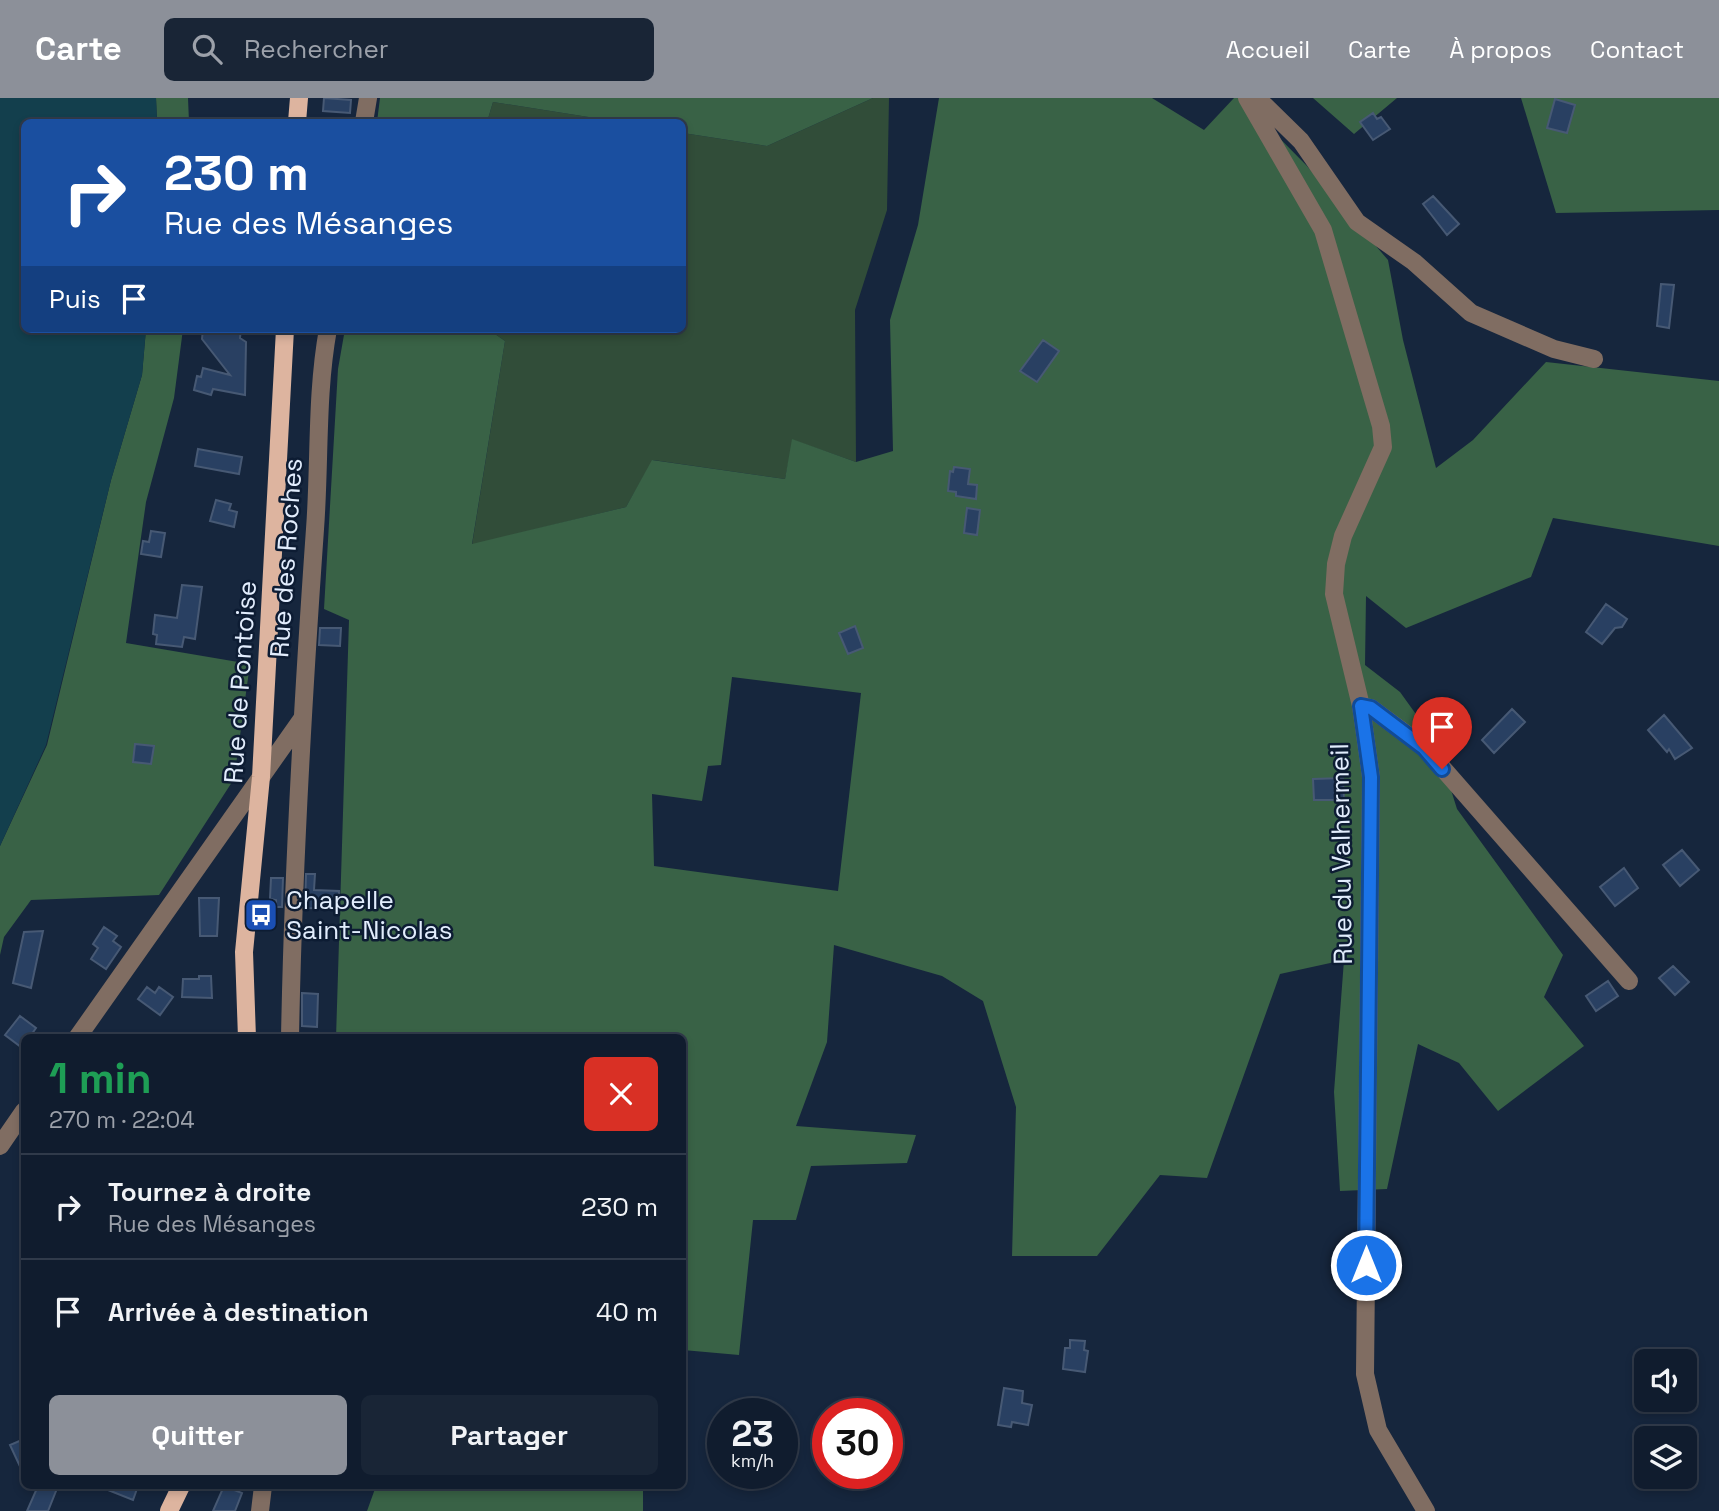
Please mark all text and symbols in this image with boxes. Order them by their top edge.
search box [164,18,654,81]
text: Carte [35,28,122,70]
icon: search [188,30,226,68]
text: Rechercher [244,32,389,66]
text: Accueil [1226,34,1310,65]
text: Carte [1348,34,1411,65]
text: À propos [1449,34,1552,65]
text: Contact [1590,34,1684,65]
text: 230 m [164,142,309,204]
icon: right [49,147,140,238]
text: Rue des Mésanges [164,203,453,243]
icon: arrive [115,280,153,318]
text: Puis [49,282,101,316]
street label: Rue des Roches [262,457,310,659]
street label: Rue de Pontoise [216,580,264,784]
pin [1412,697,1472,769]
icon: arrive [1423,708,1461,746]
street label: Rue du Valhermeil [1322,743,1360,965]
place label: Chapelle Saint-Nicolas [286,883,452,947]
bus stop icon: Chapelle Saint-Nicolas [242,896,280,934]
text: 1 min [49,1052,152,1105]
button: close [584,1057,658,1131]
text: 270 m · 22:04 [49,1105,195,1135]
text: Tournez à droite [108,1175,311,1209]
icon: right [49,1188,87,1226]
text: 230 m [581,1190,658,1224]
text: Rue des Mésanges [108,1209,316,1239]
position arrow [1329,1228,1403,1302]
icon: arrive [49,1293,87,1331]
text: Arrivée à destination [108,1295,369,1329]
text: 40 m [596,1295,658,1329]
map controls [1634,1349,1697,1489]
button: sound [1634,1349,1697,1412]
button: Quitter [49,1395,347,1475]
button: Partager [361,1395,658,1475]
speed limit sign: 30 [812,1398,903,1489]
text: 23 [731,1412,774,1456]
button: layers [1634,1426,1697,1489]
text: km/h [731,1449,774,1472]

